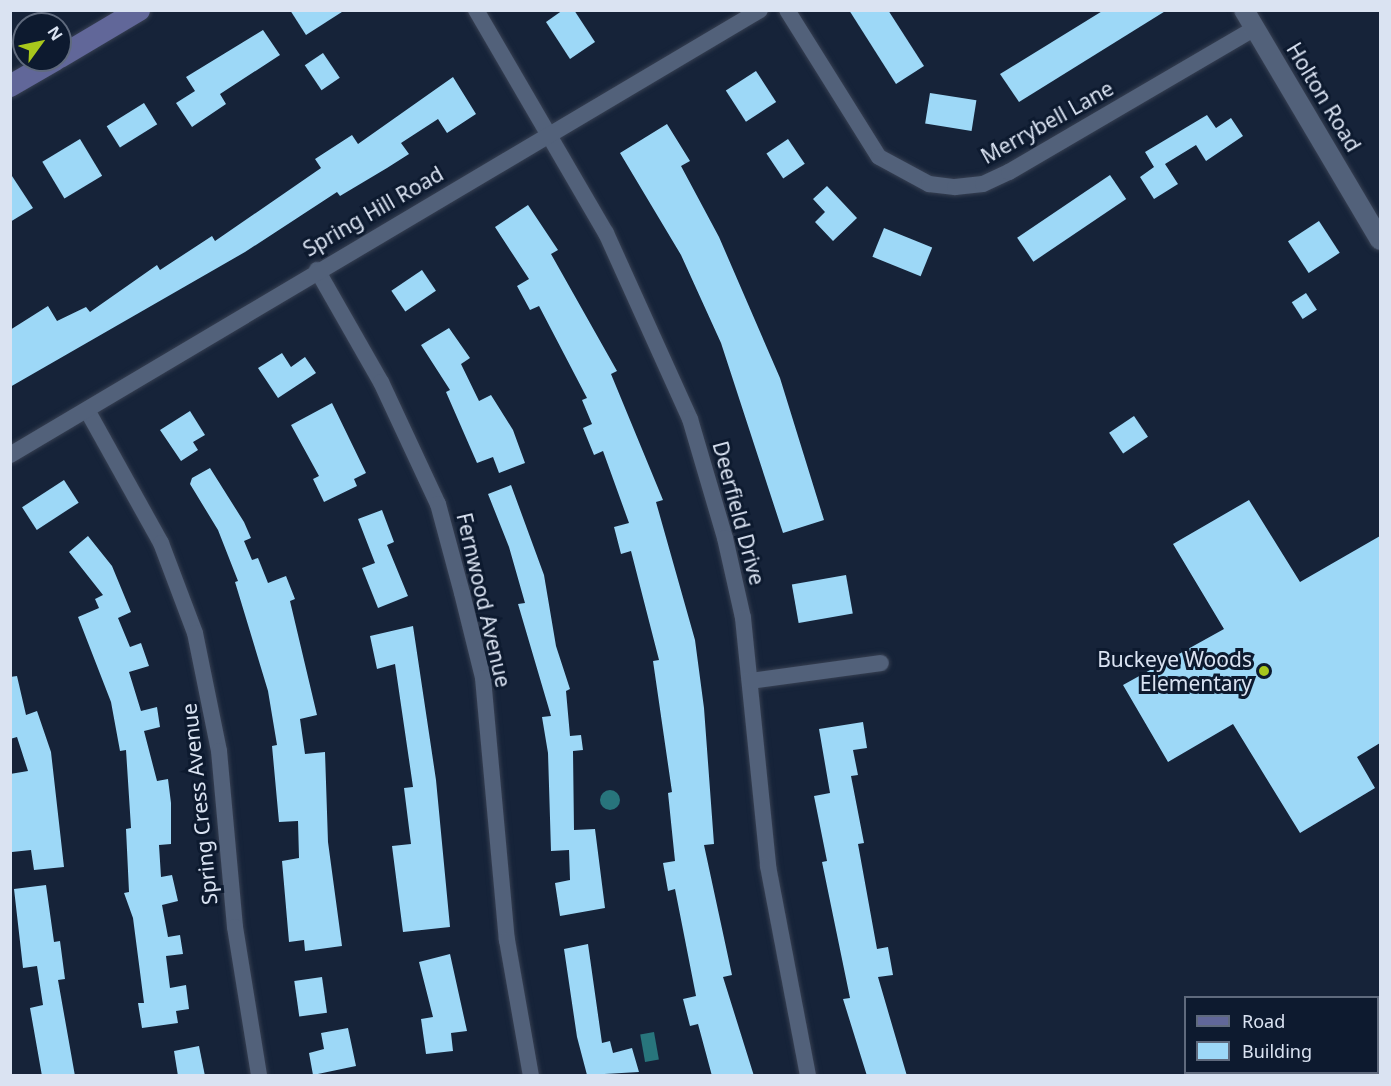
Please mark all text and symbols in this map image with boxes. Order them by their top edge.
north arrow [12,12,72,72]
text: N [43,22,68,45]
street label: Holton Road [1282,38,1366,156]
street label: Merrybell Lane [976,75,1118,169]
street label: Spring Hill Road [298,161,448,261]
street label: Deerfield Drive [708,438,770,588]
street label: Fernwood Avenue [452,510,516,690]
place label: Buckeye Woods Elementary [1097,646,1252,696]
marker: Buckeye Woods Elementary [1257,664,1271,678]
street label: Spring Cress Avenue [176,702,222,906]
legend [1184,996,1379,1074]
text: Road [1242,1009,1285,1033]
text: Building [1242,1039,1312,1063]

